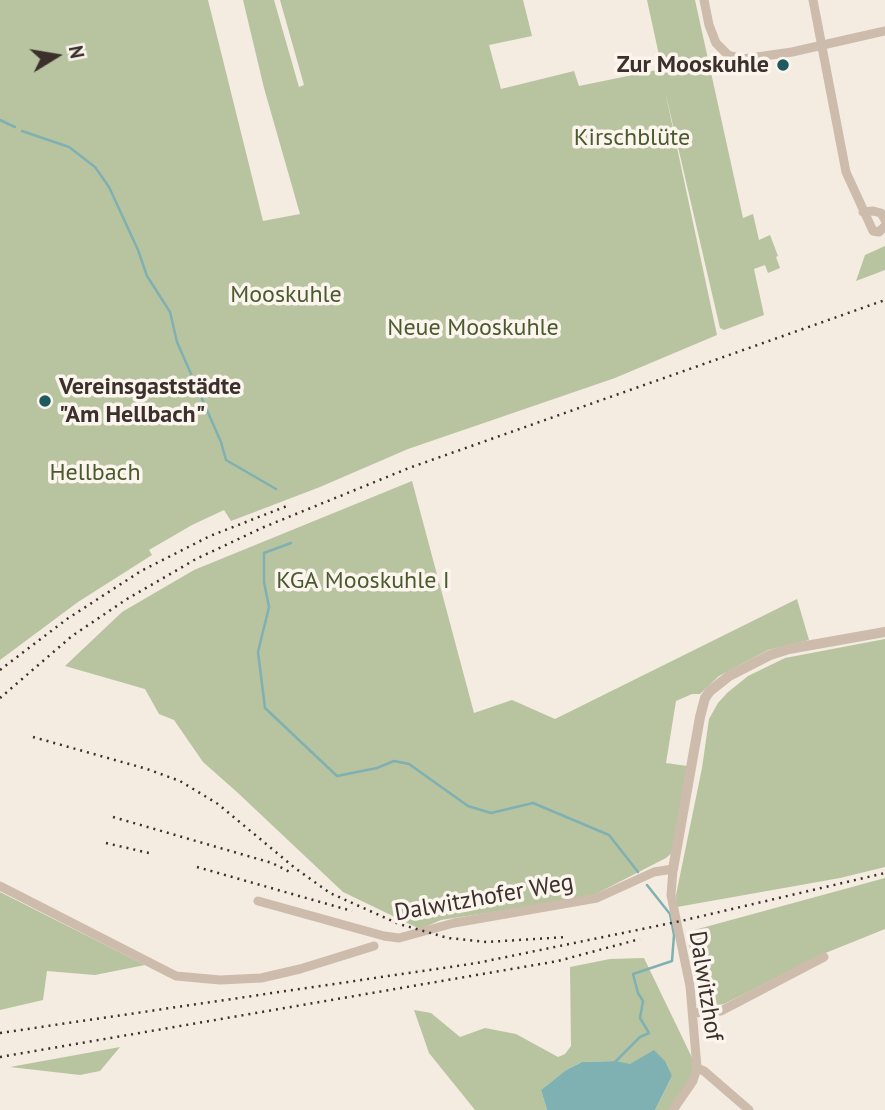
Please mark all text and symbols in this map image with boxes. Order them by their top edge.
north arrow [21,21,91,91]
text: N [64,44,90,60]
place label: Zur Mooskuhle [617,51,769,79]
marker: Zur Mooskuhle [775,57,791,73]
park label: Kirschblüte [574,124,690,152]
park label: Mooskuhle [230,281,342,309]
park label: Neue Mooskuhle [387,314,559,342]
place label: Vereinsgaststädte "Am Hellbach" [59,373,241,429]
marker: Vereinsgaststädte "Am Hellbach" [37,393,53,409]
park label: Hellbach [49,459,141,487]
park label: KGA Mooskuhle I [276,567,450,595]
street label: Dalwitzhofer Weg [392,868,576,928]
street label: Dalwitzhof [682,929,728,1043]

